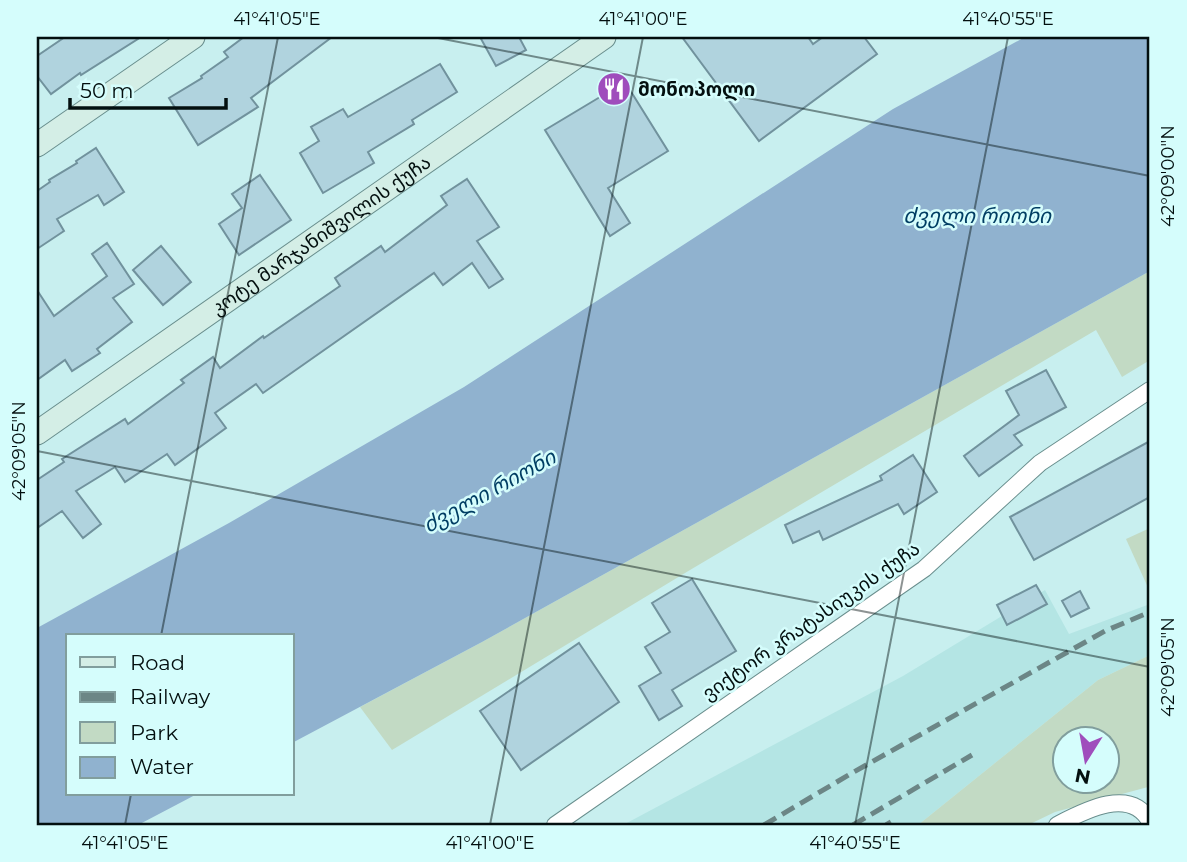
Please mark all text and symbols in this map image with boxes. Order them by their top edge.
text: 41°41'05"E [233,8,321,30]
text: 41°41'00"E [598,8,688,30]
text: 41°40'55"E [962,8,1054,30]
scale bar [70,66,226,110]
restaurant icon: მონოპოლი [595,70,633,108]
text: 50 m [80,78,134,103]
place label: მონოპოლი [638,78,755,101]
text: 42°09'00"N [1157,125,1179,227]
street label: კოტე მარჯანიშვილის ქუჩა [206,150,435,320]
water label: ძველი რიონი [903,203,1052,229]
text: 42°09'05"N [8,401,30,501]
water label: ძველი რიონი [418,444,561,539]
street label: ვიქტორ კრატასიუკის ქუჩა [698,537,924,705]
text: 42°09'05"N [1157,617,1179,717]
legend [66,634,294,796]
text: Road [130,650,185,675]
text: Railway [130,684,211,709]
text: Park [130,720,178,745]
north arrow [1050,726,1120,796]
text: Water [130,754,194,779]
text: N [1073,763,1093,789]
text: 41°41'05"E [81,832,169,854]
text: 41°41'00"E [445,832,535,854]
text: 41°40'55"E [809,832,901,854]

